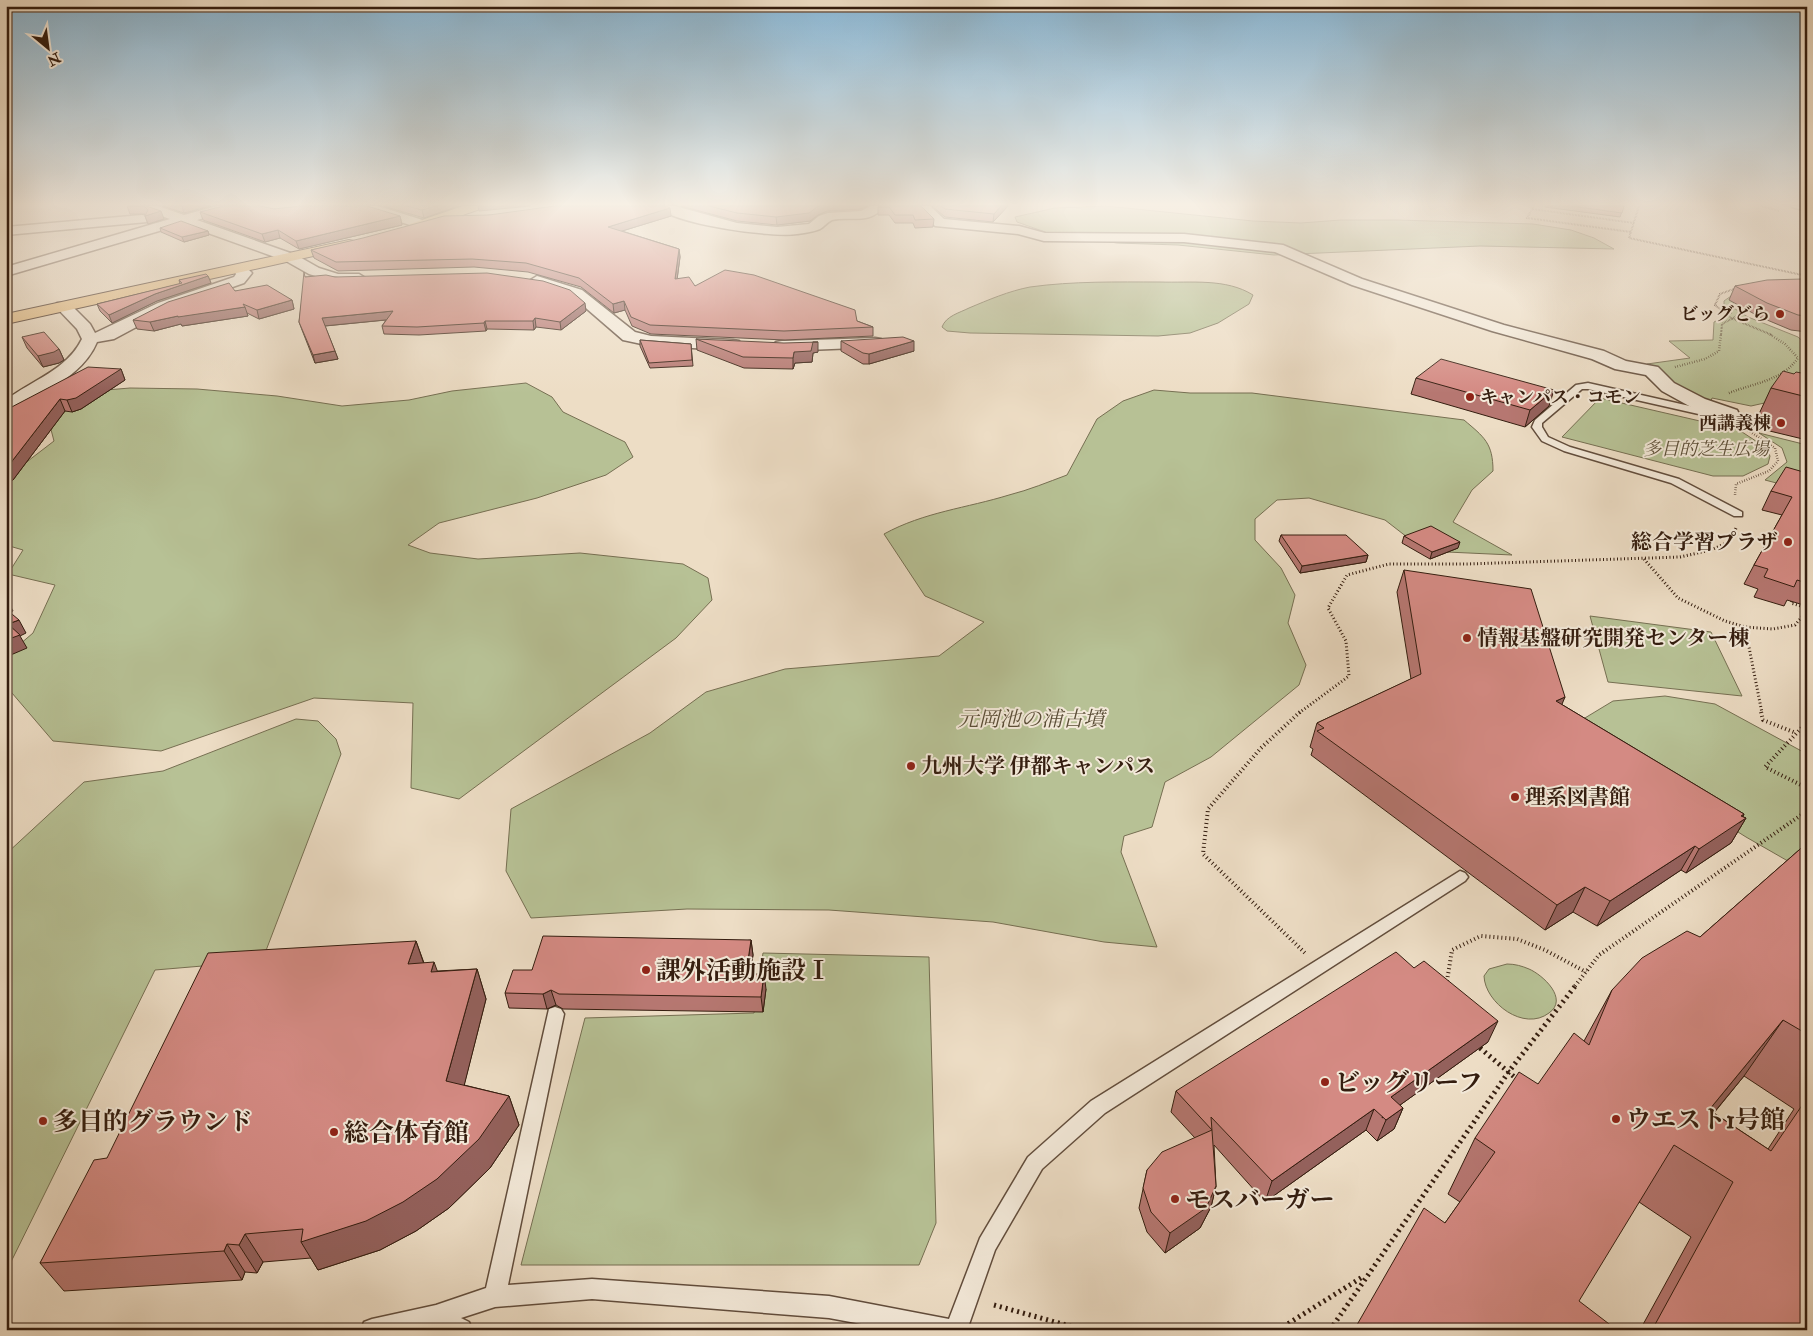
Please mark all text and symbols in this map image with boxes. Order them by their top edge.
north arrow [22,22,72,72]
text: N [44,48,65,70]
place label: ビッグどら [1681,303,1770,326]
marker: ビッグどら [1774,308,1786,320]
place label: キャンパス・コモン [1480,386,1641,409]
marker: キャンパス・コモン [1464,391,1476,403]
place label: 西講義棟 [1699,412,1771,435]
marker: 西講義棟 [1775,417,1787,429]
park label: 多目的芝生広場 [1643,438,1771,461]
place label: 総合学習プラザ [1631,529,1778,556]
marker: 総合学習プラザ [1782,536,1794,548]
place label: 情報基盤研究開発センター棟 [1477,625,1749,652]
marker: 情報基盤研究開発センター棟 [1461,632,1473,644]
park label: 元岡池の浦古墳 [958,706,1107,733]
place label: 九州大学 伊都キャンパス [921,753,1155,780]
marker: 九州大学 伊都キャンパス [905,760,917,772]
place label: 理系図書館 [1525,784,1630,811]
marker: 理系図書館 [1509,791,1521,803]
place label: 課外活動施設Ⅰ [656,956,831,987]
marker: 課外活動施設Ⅰ [640,964,652,976]
place label: ビッグリーフ [1335,1068,1483,1099]
marker: ビッグリーフ [1319,1076,1331,1088]
place label: ウエスト1号館 [1626,1105,1785,1136]
place label: 多目的グラウンド [53,1107,253,1138]
marker: ウエスト1号館 [1610,1113,1622,1125]
marker: 多目的グラウンド [37,1115,49,1127]
place label: 総合体育館 [344,1118,469,1149]
marker: 総合体育館 [328,1126,340,1138]
place label: モスバーガー [1185,1185,1335,1216]
marker: モスバーガー [1169,1193,1181,1205]

